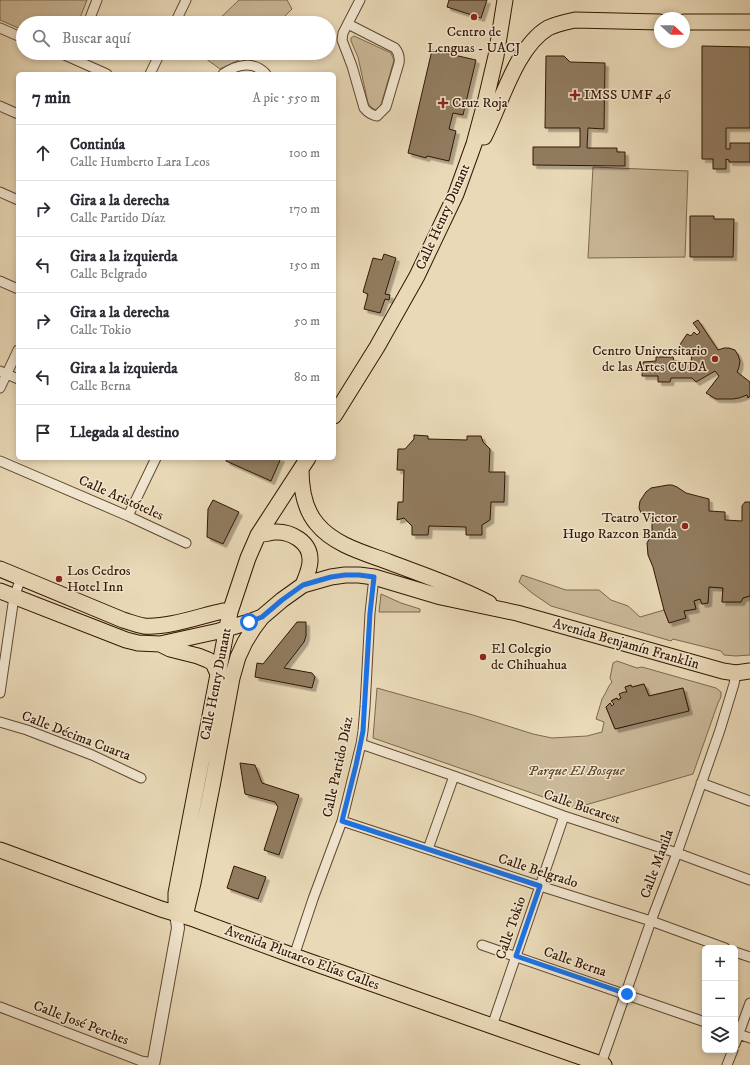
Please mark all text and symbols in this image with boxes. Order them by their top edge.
marker: Centro de Lenguas - UACJ [469,12,479,22]
north arrow [654,12,690,48]
search box [16,16,336,60]
place label: Centro de Lenguas - UACJ [427,23,521,57]
icon: search [30,27,52,49]
text: Buscar aquí [62,29,130,48]
place label: IMSS UMF 46 [584,86,672,104]
text: 7 min [32,87,71,109]
marker: IMSS UMF 46 [569,89,581,101]
text: A pie · 550 m [252,90,320,106]
place label: Cruz Roja [452,94,508,112]
marker: Cruz Roja [437,97,449,109]
text: Continúa [70,135,125,154]
icon: ahead [32,142,54,164]
text: 100 m [289,145,320,161]
text: Calle Humberto Lara Leos [70,154,210,170]
street label: Calle Henry Dunant [412,161,475,273]
text: Gira a la derecha [70,191,169,210]
icon: right [32,198,54,220]
text: 170 m [289,201,320,217]
text: Calle Partido Díaz [70,210,165,226]
text: Gira a la izquierda [70,247,178,266]
icon: left [32,254,54,276]
text: 150 m [289,257,320,273]
text: Calle Belgrado [70,266,147,282]
text: Gira a la derecha [70,303,169,322]
icon: right [32,310,54,332]
text: 50 m [294,313,320,329]
text: Calle Tokio [70,322,131,338]
place label: Centro Universitario de las Artes CUDA [592,342,708,376]
marker: Centro Universitario de las Artes CUDA [710,354,720,364]
text: Gira a la izquierda [70,359,178,378]
icon: left [32,366,54,388]
text: 80 m [294,369,320,385]
text: Calle Berna [70,378,131,394]
icon: arrive [32,422,54,444]
text: Llegada al destino [70,423,179,442]
street label: Calle Aristóteles [76,471,167,525]
place label: Teatro Victor Hugo Razcon Banda [563,509,678,543]
marker: Teatro Victor Hugo Razcon Banda [680,521,690,531]
place label: Los Cedros Hotel Inn [67,562,131,596]
marker: Los Cedros Hotel Inn [54,574,64,584]
route start [240,613,258,631]
street label: Avenida Benjamín Franklin [551,614,702,674]
street label: Calle Henry Dunant [196,626,236,742]
place label: El Colegio de Chihuahua [491,640,567,674]
marker: El Colegio de Chihuahua [478,652,488,662]
street label: Calle Décima Cuarta [19,707,133,765]
street label: Calle Partido Díaz [319,715,357,819]
park label: Parque El Bosque [528,762,626,780]
street label: Calle Bucarest [541,785,623,829]
street label: Calle Manila [636,827,678,901]
street label: Calle Belgrado [496,850,580,892]
street label: Calle Tokio [492,894,530,962]
street label: Avenida Plutarco Elías Calles [222,922,382,994]
street label: Calle Berna [541,943,609,981]
map controls [702,945,738,1053]
button: + [702,945,738,981]
button: − [702,981,738,1017]
route end [618,985,636,1003]
street label: Calle José Perches [31,997,132,1050]
button: layers [702,1017,738,1053]

